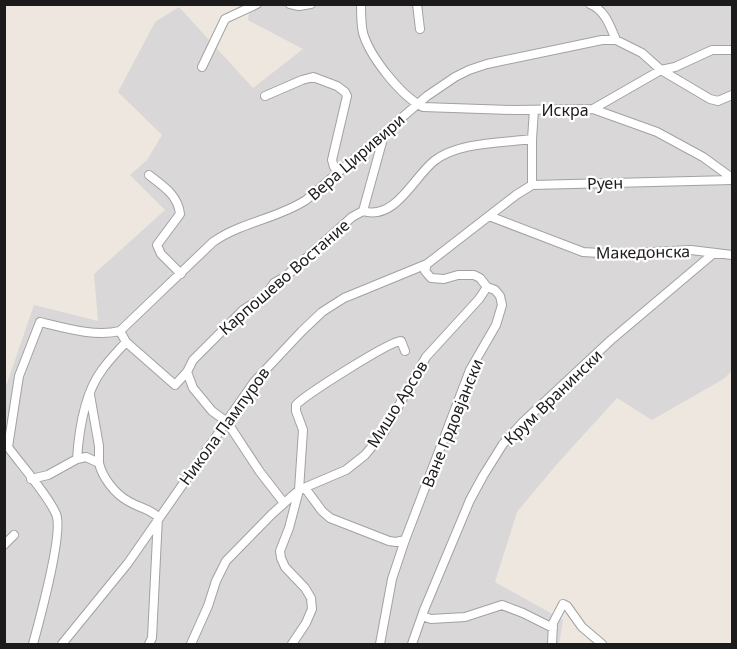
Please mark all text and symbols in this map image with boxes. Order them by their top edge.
street label: Искра [541,99,589,121]
street label: Вера Циривири [303,109,409,205]
street label: Руен [587,171,623,195]
street label: Карпошево Востание [214,214,354,340]
street label: Македонска [596,240,690,264]
street label: Крум Вранински [499,344,607,450]
street label: Ване Грдовјански [416,355,488,491]
street label: Мишо Арсов [362,356,432,452]
street label: Никола Пампуров [174,363,274,489]

